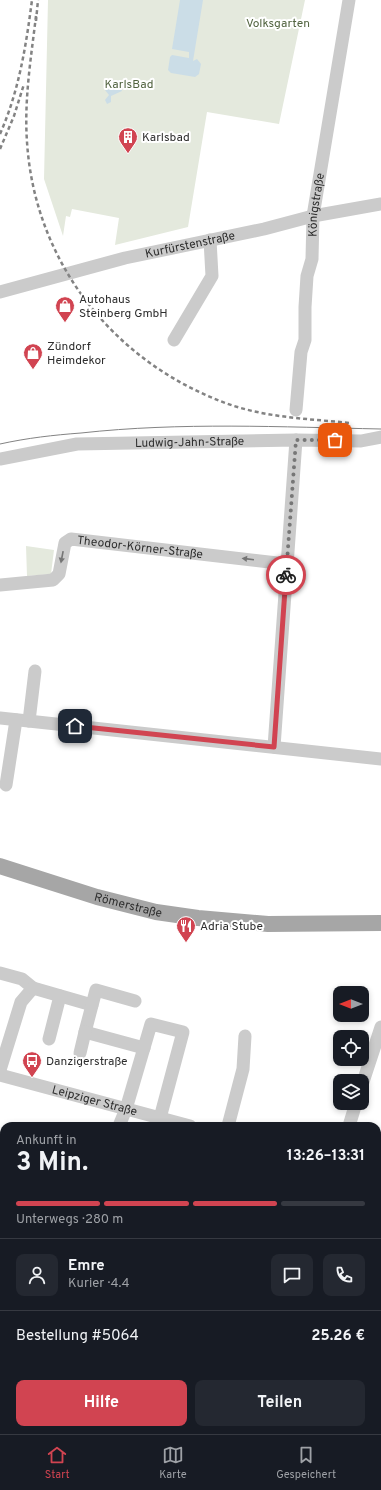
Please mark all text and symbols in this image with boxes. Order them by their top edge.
park label: Volksgarten [246,16,310,32]
park label: KarlsBad [105,77,153,93]
building icon: Karlsbad [117,126,139,154]
place label: Karlsbad [142,130,190,146]
street label: Königstraße [306,172,329,237]
street label: Kurfürstenstraße [144,228,237,263]
place label: Autohaus Steinberg GmbH [79,292,168,322]
shop icon: Autohaus Steinberg GmbH [54,295,76,323]
place label: Zündorf Heimdekor [47,339,106,369]
shop icon: Zündorf Heimdekor [22,342,44,370]
pin [318,423,352,457]
icon: bag [324,429,346,451]
street label: Ludwig-Jahn-Straße [135,434,244,452]
street label: Theodor-Körner-Straße [76,533,204,563]
one-way arrow [59,551,65,563]
courier [266,555,306,595]
one-way arrow [241,556,254,563]
icon: bike [275,564,297,586]
pin [58,709,92,743]
icon: home [64,715,86,737]
street label: Römerstraße [92,890,163,922]
restaurant icon: Adria Stube [175,915,197,943]
place label: Adria Stube [200,919,263,935]
north arrow [333,986,369,1022]
map controls [333,986,369,1110]
button: locate [333,1030,369,1066]
bus stop icon: Danzigerstraße [21,1050,43,1078]
place label: Danzigerstraße [46,1054,128,1070]
button: layers [333,1074,369,1110]
street label: Leipziger Straße [50,1082,139,1120]
text: Ankunft in [16,1133,77,1149]
text: 3 Min. [16,1147,88,1180]
text: 13:26–13:31 [287,1147,365,1166]
text: Unterwegs · 280 m [16,1212,123,1228]
button: person [16,1254,58,1296]
button: chat [271,1254,313,1296]
button: phone [323,1254,365,1296]
text: Emre [68,1257,105,1276]
text: Kurier · 4.4 [68,1276,130,1292]
text: Bestellung #5064 [16,1327,139,1346]
text: 25.26 € [311,1327,365,1346]
button: Hilfe [16,1380,187,1426]
button: Teilen [195,1380,365,1426]
tab: Start [45,1444,70,1482]
tab: Karte [159,1444,187,1482]
tab: Gespeichert [276,1444,336,1482]

